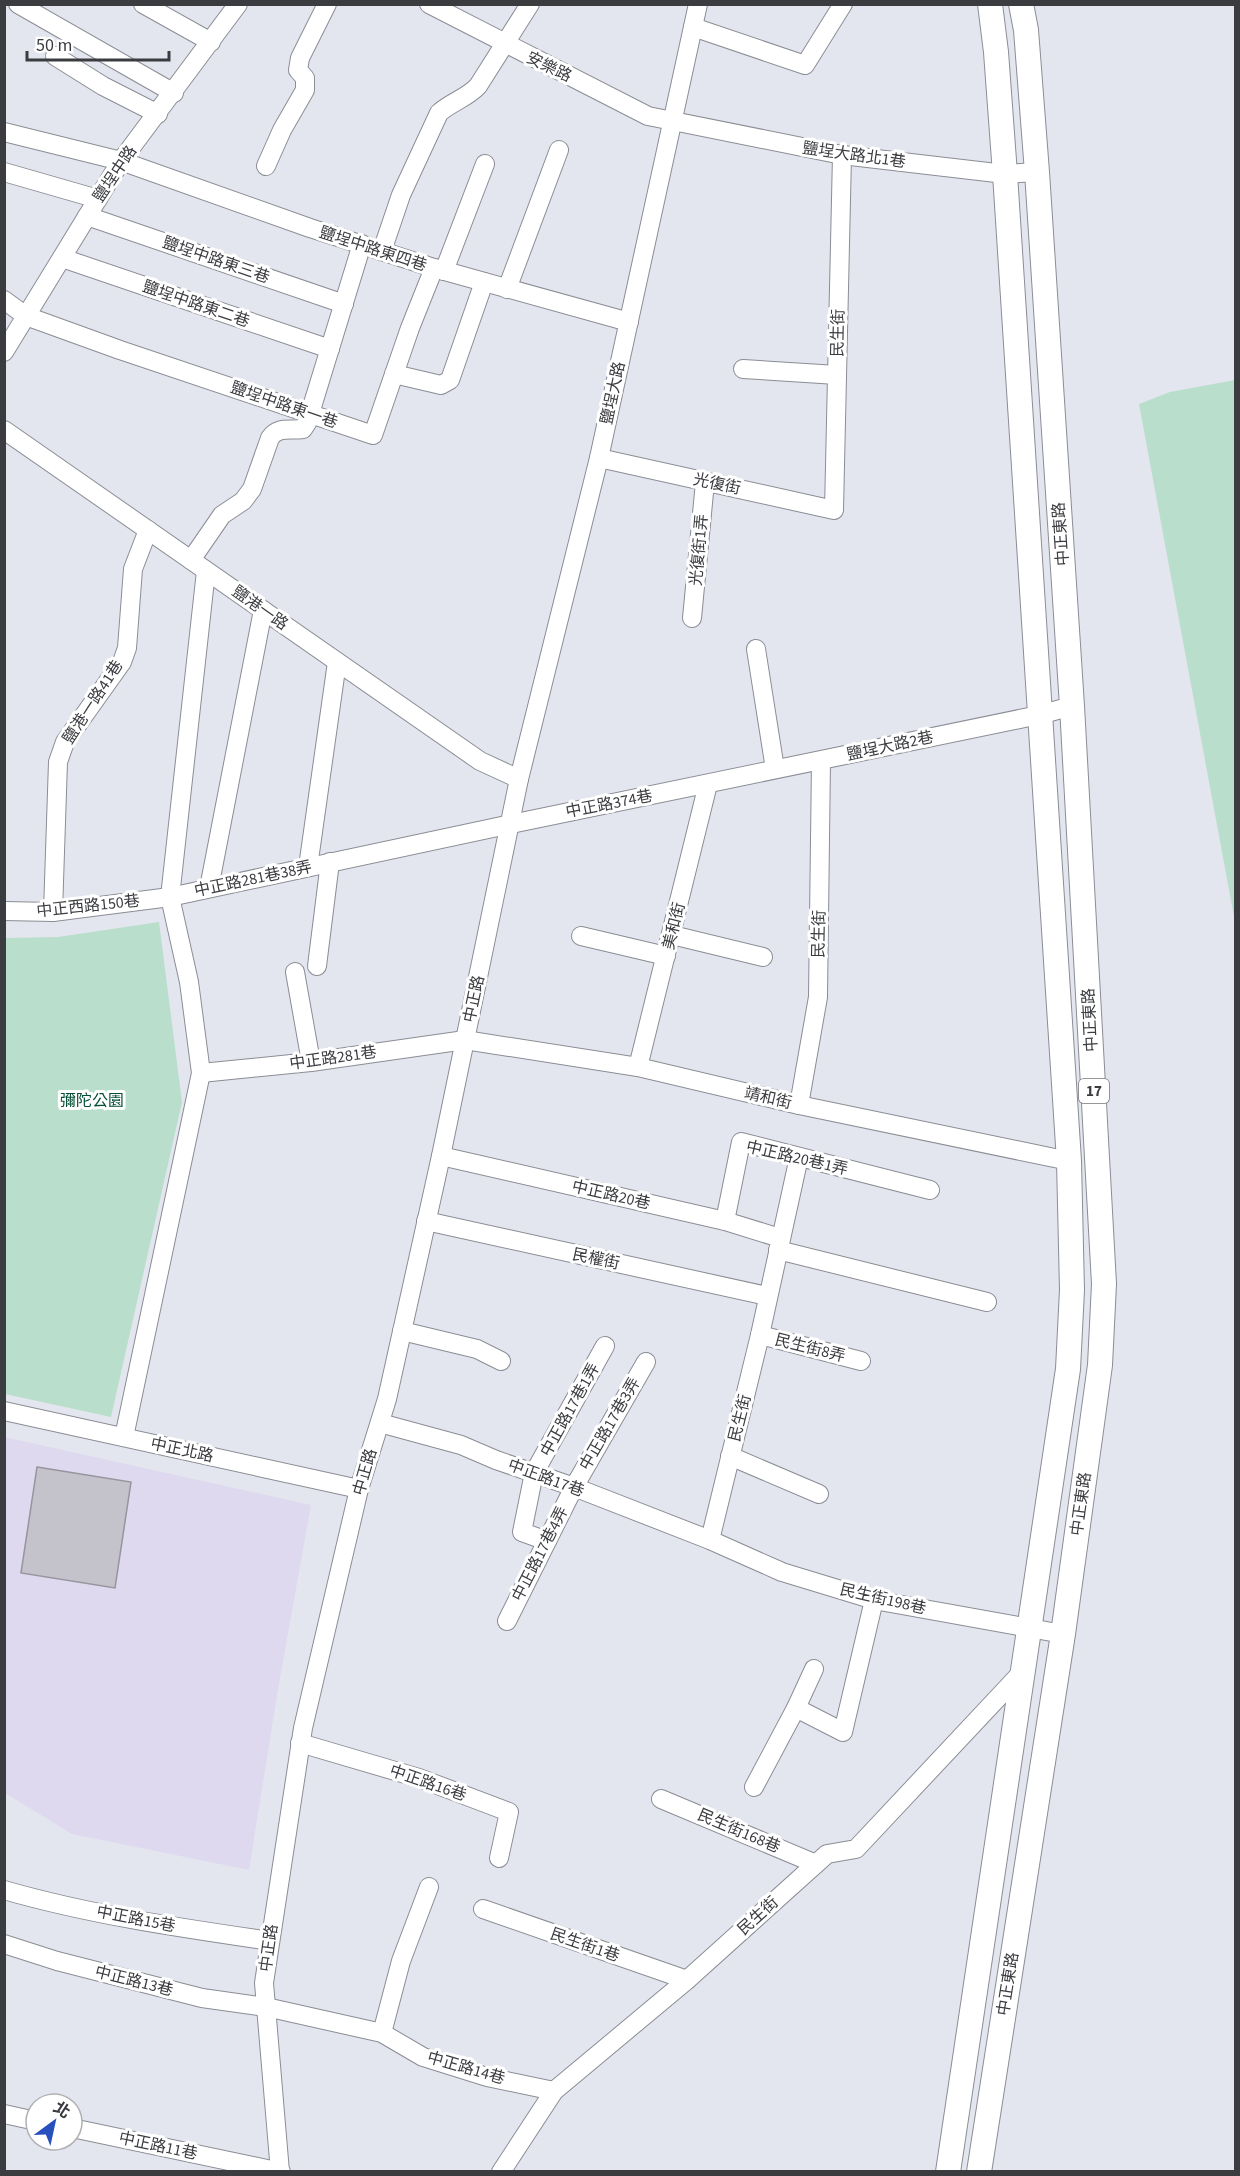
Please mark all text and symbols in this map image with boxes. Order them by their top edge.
scale bar [27,24,170,62]
text: 50 m [36,33,72,58]
street label: 安樂路 [523,47,575,87]
street label: 鹽埕大路北1巷 [801,137,907,173]
street label: 鹽埕中路 [88,141,142,207]
street label: 鹽埕中路東四巷 [316,221,430,277]
street label: 鹽埕中路東三巷 [159,231,273,289]
street label: 鹽埕中路東二巷 [139,275,253,333]
street label: 民生街 [827,309,849,357]
street label: 鹽埕大路 [596,359,630,427]
street label: 鹽埕中路東一巷 [227,376,341,434]
street label: 光復街 [691,468,743,500]
street label: 中正東路 [1048,501,1074,567]
street label: 光復街1弄 [685,513,713,587]
street label: 鹽港一路 [227,581,293,635]
street label: 鹽港一路41巷 [58,656,128,748]
street label: 鹽埕大路2巷 [845,726,935,766]
street label: 中正路374巷 [564,785,654,823]
street label: 中正路281巷38弄 [192,856,314,902]
street label: 中正西路150巷 [35,890,141,922]
street label: 美和街 [658,900,690,952]
street label: 民生街 [808,910,830,958]
street label: 中正路 [458,973,490,1025]
street label: 中正東路 [1077,987,1103,1053]
street label: 中正路281巷 [288,1041,378,1075]
road number: 17 [1079,1079,1109,1103]
street label: 靖和街 [742,1082,794,1114]
park label: 彌陀公園 [60,1090,124,1112]
street label: 中正路20巷1弄 [744,1136,850,1180]
street label: 中正路20巷 [570,1175,652,1215]
street label: 民權街 [570,1243,622,1275]
street label: 民生街8弄 [772,1329,848,1367]
street label: 中正路17巷1弄 [535,1359,605,1461]
street label: 中正路17巷3弄 [575,1374,645,1474]
street label: 民生街 [724,1392,756,1444]
street label: 中正北路 [148,1433,216,1467]
street label: 中正路 [348,1446,382,1498]
street label: 中正路17巷 [505,1454,587,1502]
street label: 中正東路 [1066,1471,1096,1537]
street label: 中正路17巷4弄 [507,1503,573,1605]
street label: 民生街198巷 [838,1578,928,1620]
street label: 中正路16巷 [387,1760,469,1806]
street label: 民生街168巷 [694,1804,784,1858]
street label: 民生街 [733,1892,783,1940]
street label: 中正路15巷 [95,1901,177,1937]
street label: 中正路 [255,1923,283,1973]
street label: 民生街1巷 [547,1923,623,1967]
street label: 中正東路 [992,1951,1024,2017]
street label: 中正路13巷 [93,1961,175,2001]
street label: 中正路14巷 [425,2046,507,2090]
north arrow [24,2092,84,2152]
text: 北 [49,2097,74,2124]
street label: 中正路11巷 [117,2127,199,2165]

